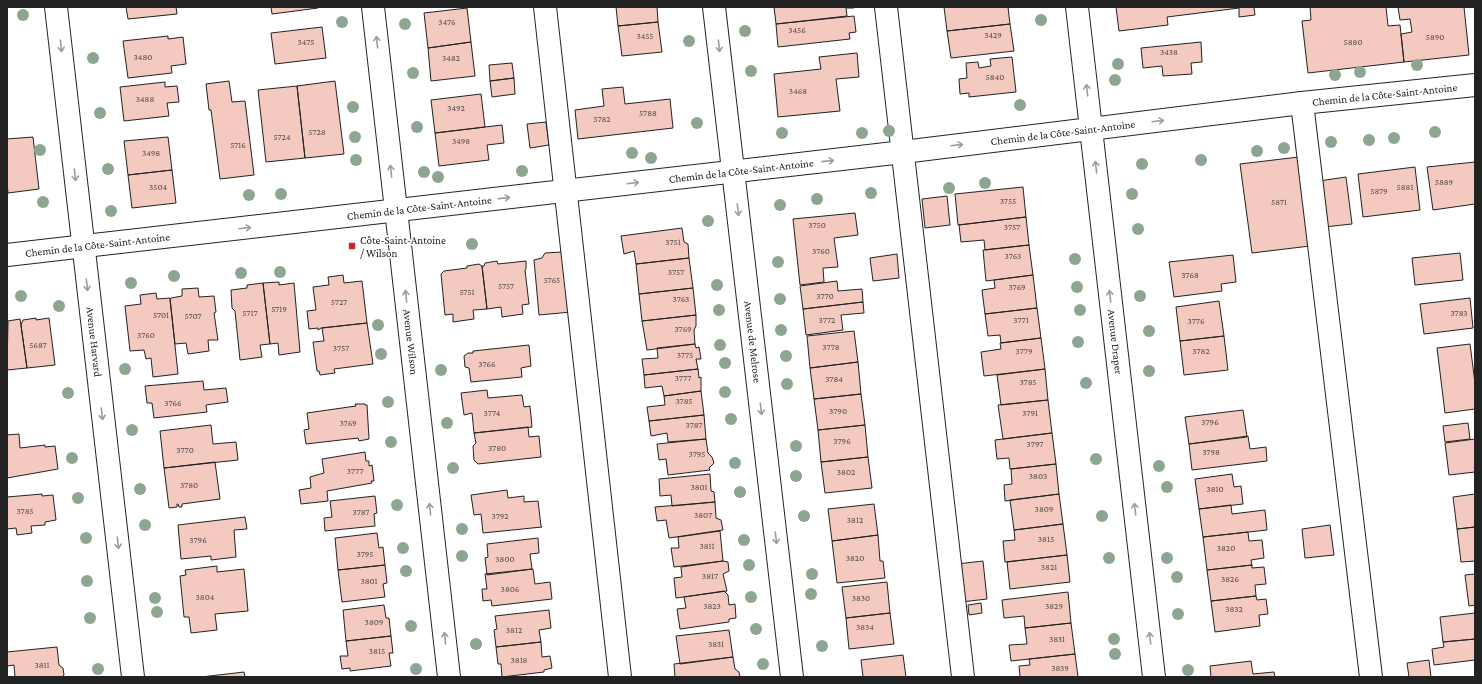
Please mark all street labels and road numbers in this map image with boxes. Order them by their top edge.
street label: Chemin de la Côte-Saint-Antoine [1312,81,1458,108]
street label: Chemin de la Côte-Saint-Antoine [990,118,1136,147]
street label: Chemin de la Côte-Saint-Antoine [668,156,814,185]
street label: Chemin de la Côte-Saint-Antoine [346,193,492,222]
street label: Chemin de la Côte-Saint-Antoine [24,230,171,259]
street label: Avenue de Melrose [742,300,764,384]
street label: Avenue Harvard [85,306,104,378]
street label: Avenue Wilson [401,308,421,375]
street label: Avenue Draper [1106,309,1125,375]

